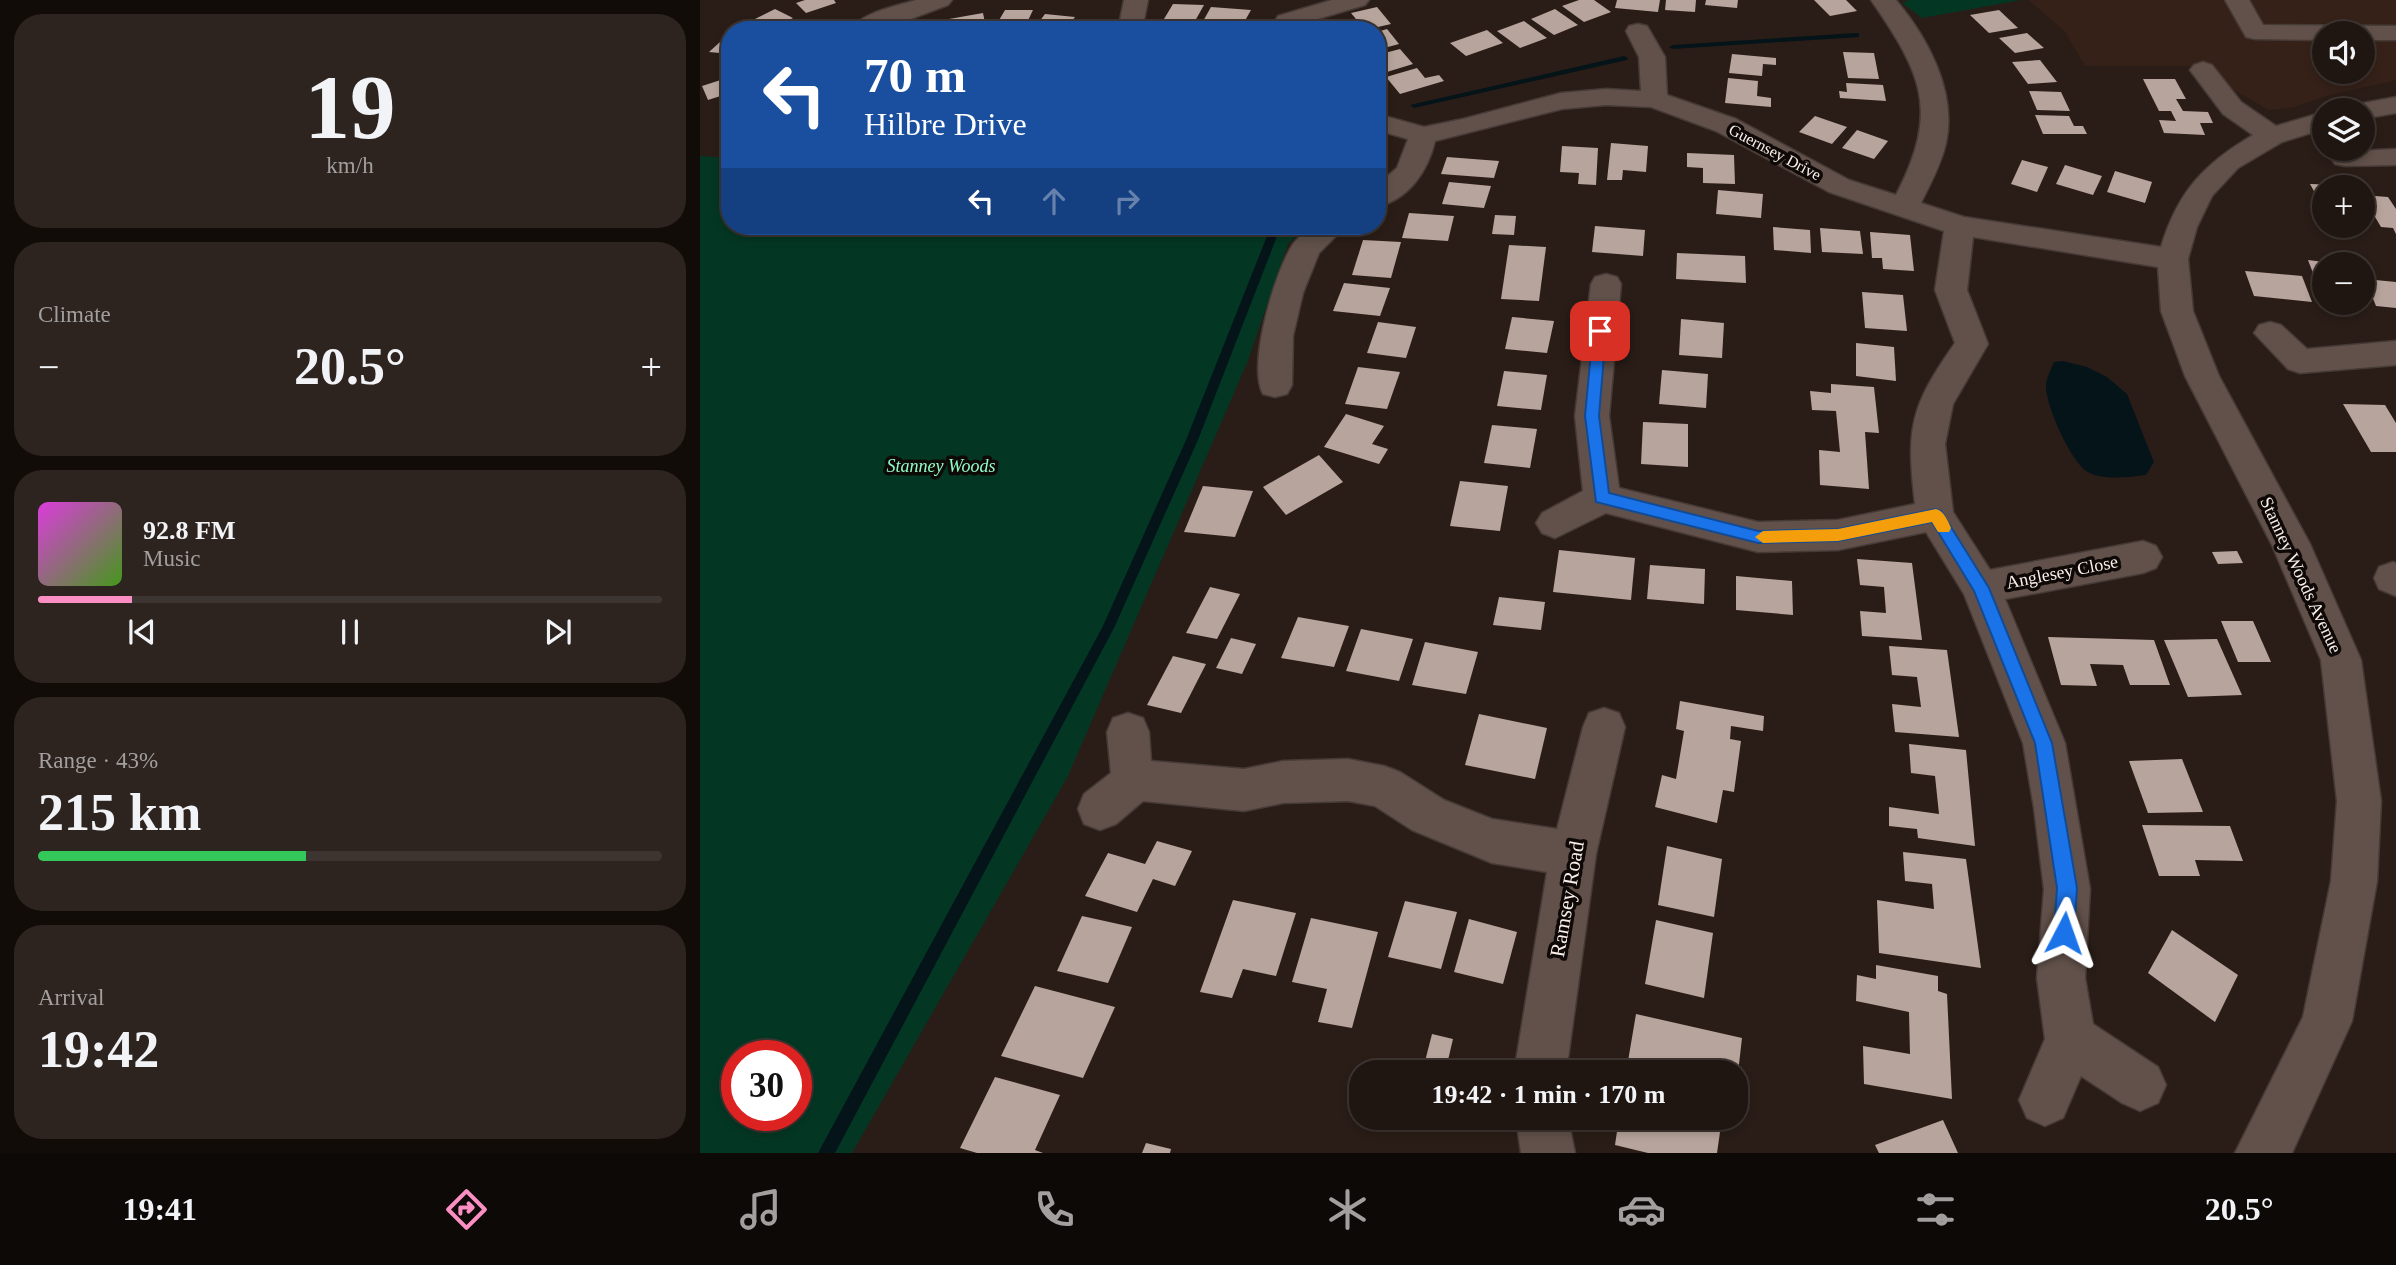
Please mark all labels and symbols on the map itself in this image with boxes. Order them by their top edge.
street label: Guernsey Drive [1726,121,1824,184]
pin [1570,301,1630,361]
park label: Stanney Woods [887,456,995,476]
street label: Stanney Woods Avenue [2256,494,2346,656]
street label: Anglesey Close [2004,551,2120,593]
street label: Ramsey Road [1545,839,1589,959]
position arrow [2027,896,2101,970]
speed limit sign: 30 [721,1040,812,1131]

